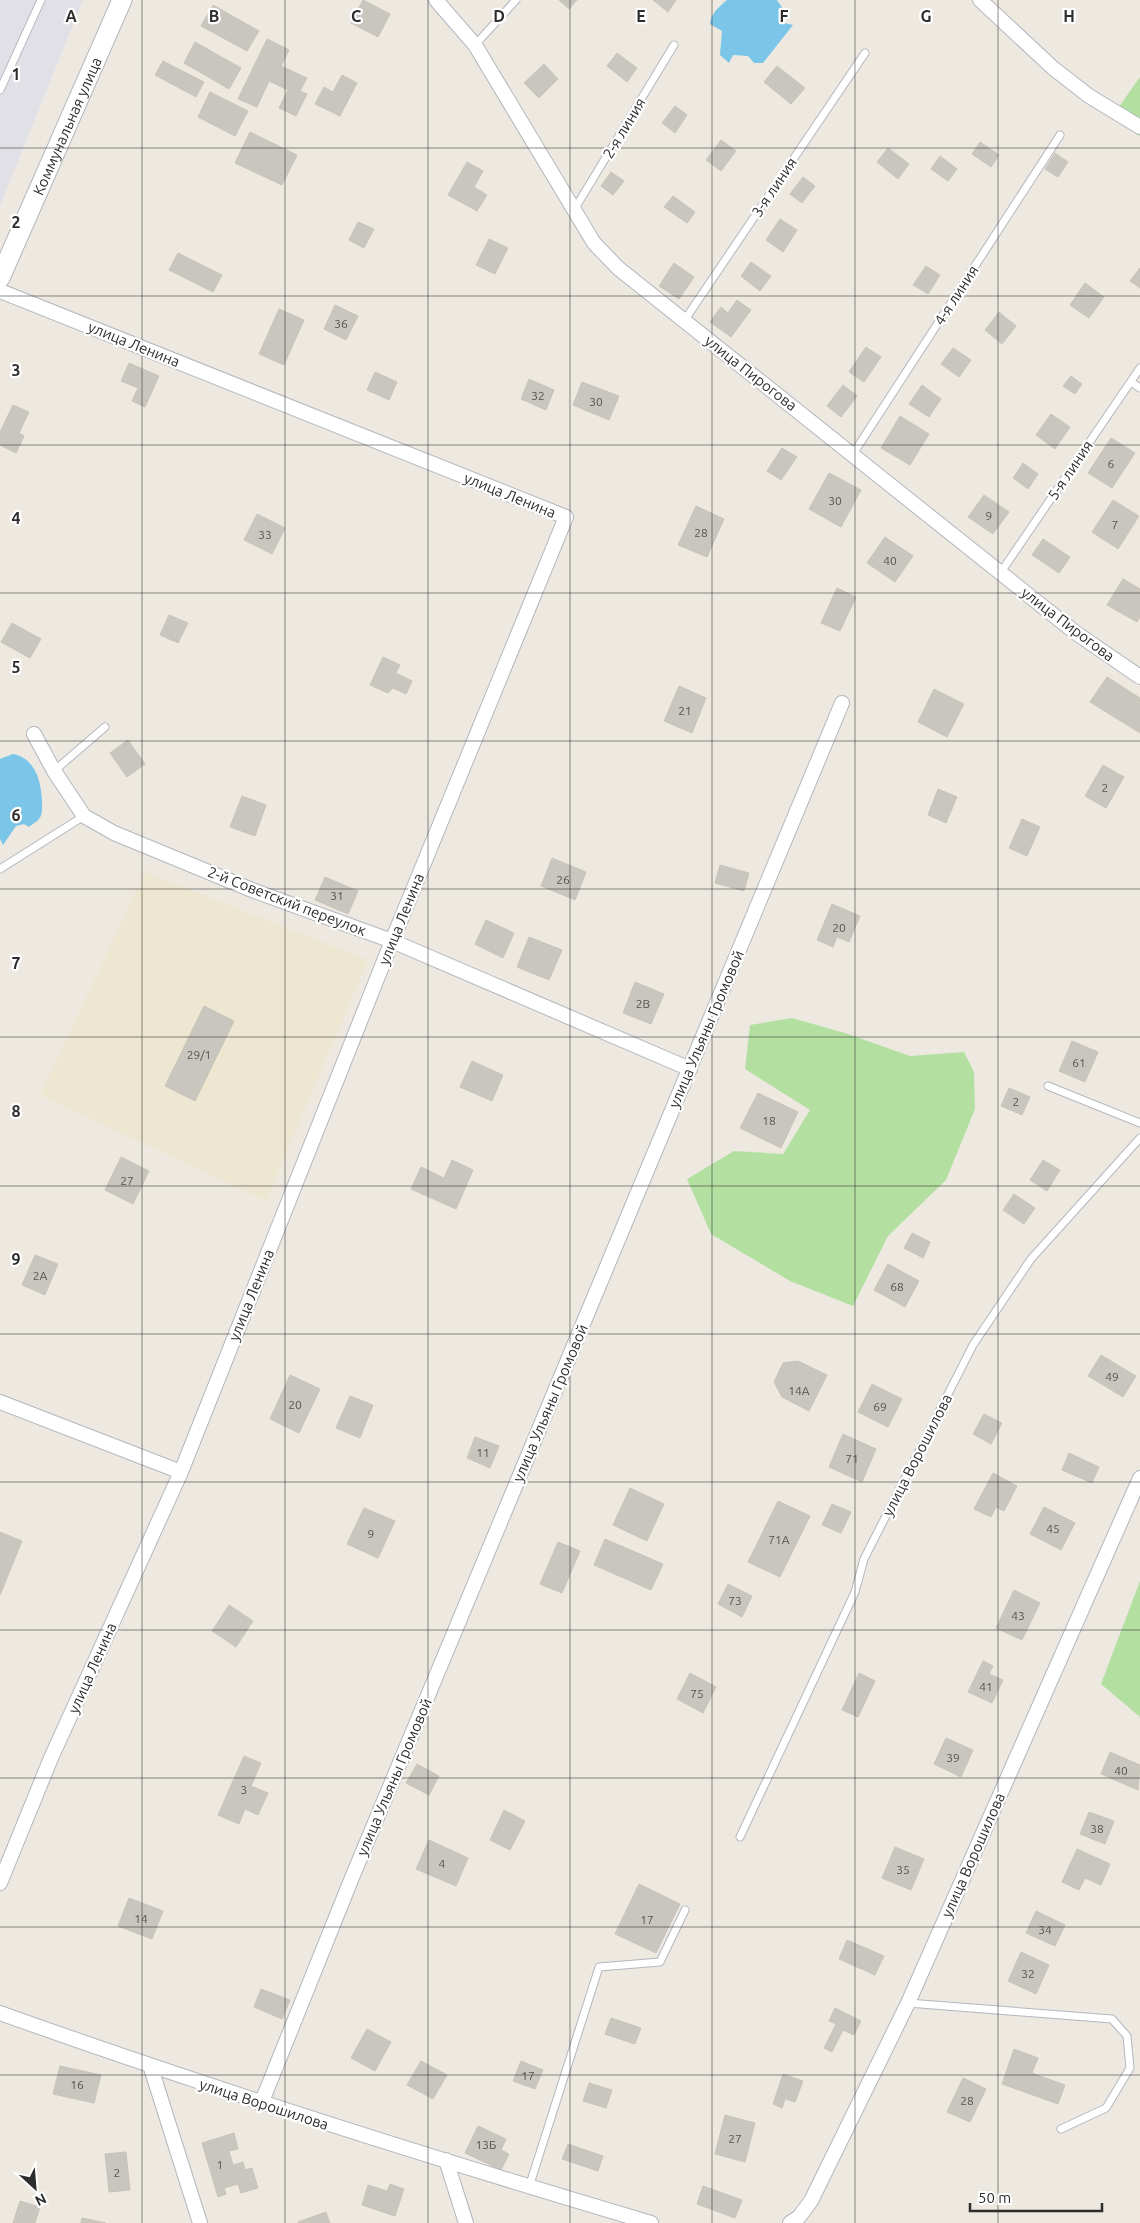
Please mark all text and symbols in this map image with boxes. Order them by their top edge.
text: A [65,7,77,25]
text: B [209,7,219,25]
text: C [351,7,361,25]
text: D [493,7,505,25]
text: E [636,7,646,25]
text: F [780,7,789,25]
text: G [920,7,932,25]
text: H [1063,7,1075,25]
street label: Коммунальная улица [29,54,104,198]
text: 1 [11,65,21,83]
street label: 2-я линия [599,95,649,161]
street label: 3-я линия [748,154,800,220]
text: 2 [11,213,21,231]
street label: 4-я линия [930,262,982,328]
house number: 36 [334,317,348,330]
street label: улица Ленина [86,318,182,370]
street label: улица Пирогова [702,332,800,414]
text: 3 [11,361,21,379]
house number: 32 [531,389,545,402]
house number: 30 [589,395,603,408]
street label: 5-я линия [1044,437,1096,503]
house number: 6 [1108,457,1115,470]
street label: улица Ленина [462,469,558,521]
house number: 30 [828,494,842,507]
text: 4 [11,509,21,527]
house number: 9 [986,509,992,522]
house number: 7 [1112,518,1118,531]
house number: 28 [694,526,708,539]
house number: 33 [258,528,272,541]
house number: 40 [883,554,897,567]
street label: улица Пирогова [1018,583,1118,665]
text: 5 [11,658,21,676]
house number: 21 [678,704,692,717]
house number: 2 [1102,781,1108,794]
text: 6 [11,806,21,824]
street label: 2-й Советский переулок [205,863,369,939]
street label: улица Ленина [375,871,427,967]
house number: 26 [556,873,570,886]
house number: 31 [330,889,344,902]
house number: 20 [832,921,846,934]
street label: улица Ульяны Громовой [665,948,747,1110]
text: 7 [11,954,21,972]
house number: 2В [636,997,650,1010]
house number: 29/1 [187,1048,211,1061]
house number: 61 [1072,1056,1086,1069]
house number: 2 [1013,1095,1019,1108]
text: 8 [11,1102,21,1120]
house number: 18 [762,1114,776,1127]
house number: 27 [120,1174,134,1187]
street label: улица Ленина [225,1247,277,1343]
text: 9 [11,1250,21,1268]
house number: 2А [33,1269,47,1282]
house number: 68 [890,1280,904,1293]
street label: улица Ульяны Громовой [509,1322,591,1484]
house number: 49 [1105,1370,1119,1383]
house number: 14А [788,1384,810,1397]
street label: улица Ворошилова [879,1391,955,1519]
house number: 20 [288,1398,302,1411]
house number: 69 [873,1400,887,1413]
house number: 11 [476,1446,490,1459]
house number: 71 [845,1452,859,1465]
house number: 45 [1046,1522,1060,1535]
house number: 9 [368,1527,374,1540]
house number: 71А [768,1533,790,1546]
house number: 73 [728,1594,742,1607]
house number: 43 [1011,1609,1025,1622]
street label: улица Ленина [64,1620,120,1716]
house number: 41 [979,1680,993,1693]
house number: 75 [690,1687,704,1700]
street label: улица Ульяны Громовой [353,1696,435,1858]
house number: 39 [946,1751,960,1764]
house number: 40 [1114,1764,1128,1777]
house number: 3 [241,1783,247,1796]
street label: улица Ворошилова [938,1790,1008,1920]
house number: 38 [1090,1822,1104,1835]
house number: 4 [439,1857,446,1870]
house number: 35 [896,1863,910,1876]
house number: 14 [134,1912,148,1925]
house number: 17 [640,1913,654,1926]
house number: 34 [1038,1923,1052,1936]
house number: 32 [1021,1967,1035,1980]
house number: 17 [521,2069,535,2082]
street label: улица Ворошилова [197,2075,331,2133]
house number: 16 [70,2078,84,2091]
house number: 28 [960,2094,974,2107]
house number: 27 [728,2132,742,2145]
house number: 13Б [476,2138,496,2151]
house number: 1 [217,2158,223,2171]
north arrow [10,2163,60,2213]
house number: 2 [114,2166,120,2179]
scale bar [970,2180,1102,2212]
text: 50 m [978,2189,1011,2206]
text: N [32,2190,49,2209]

